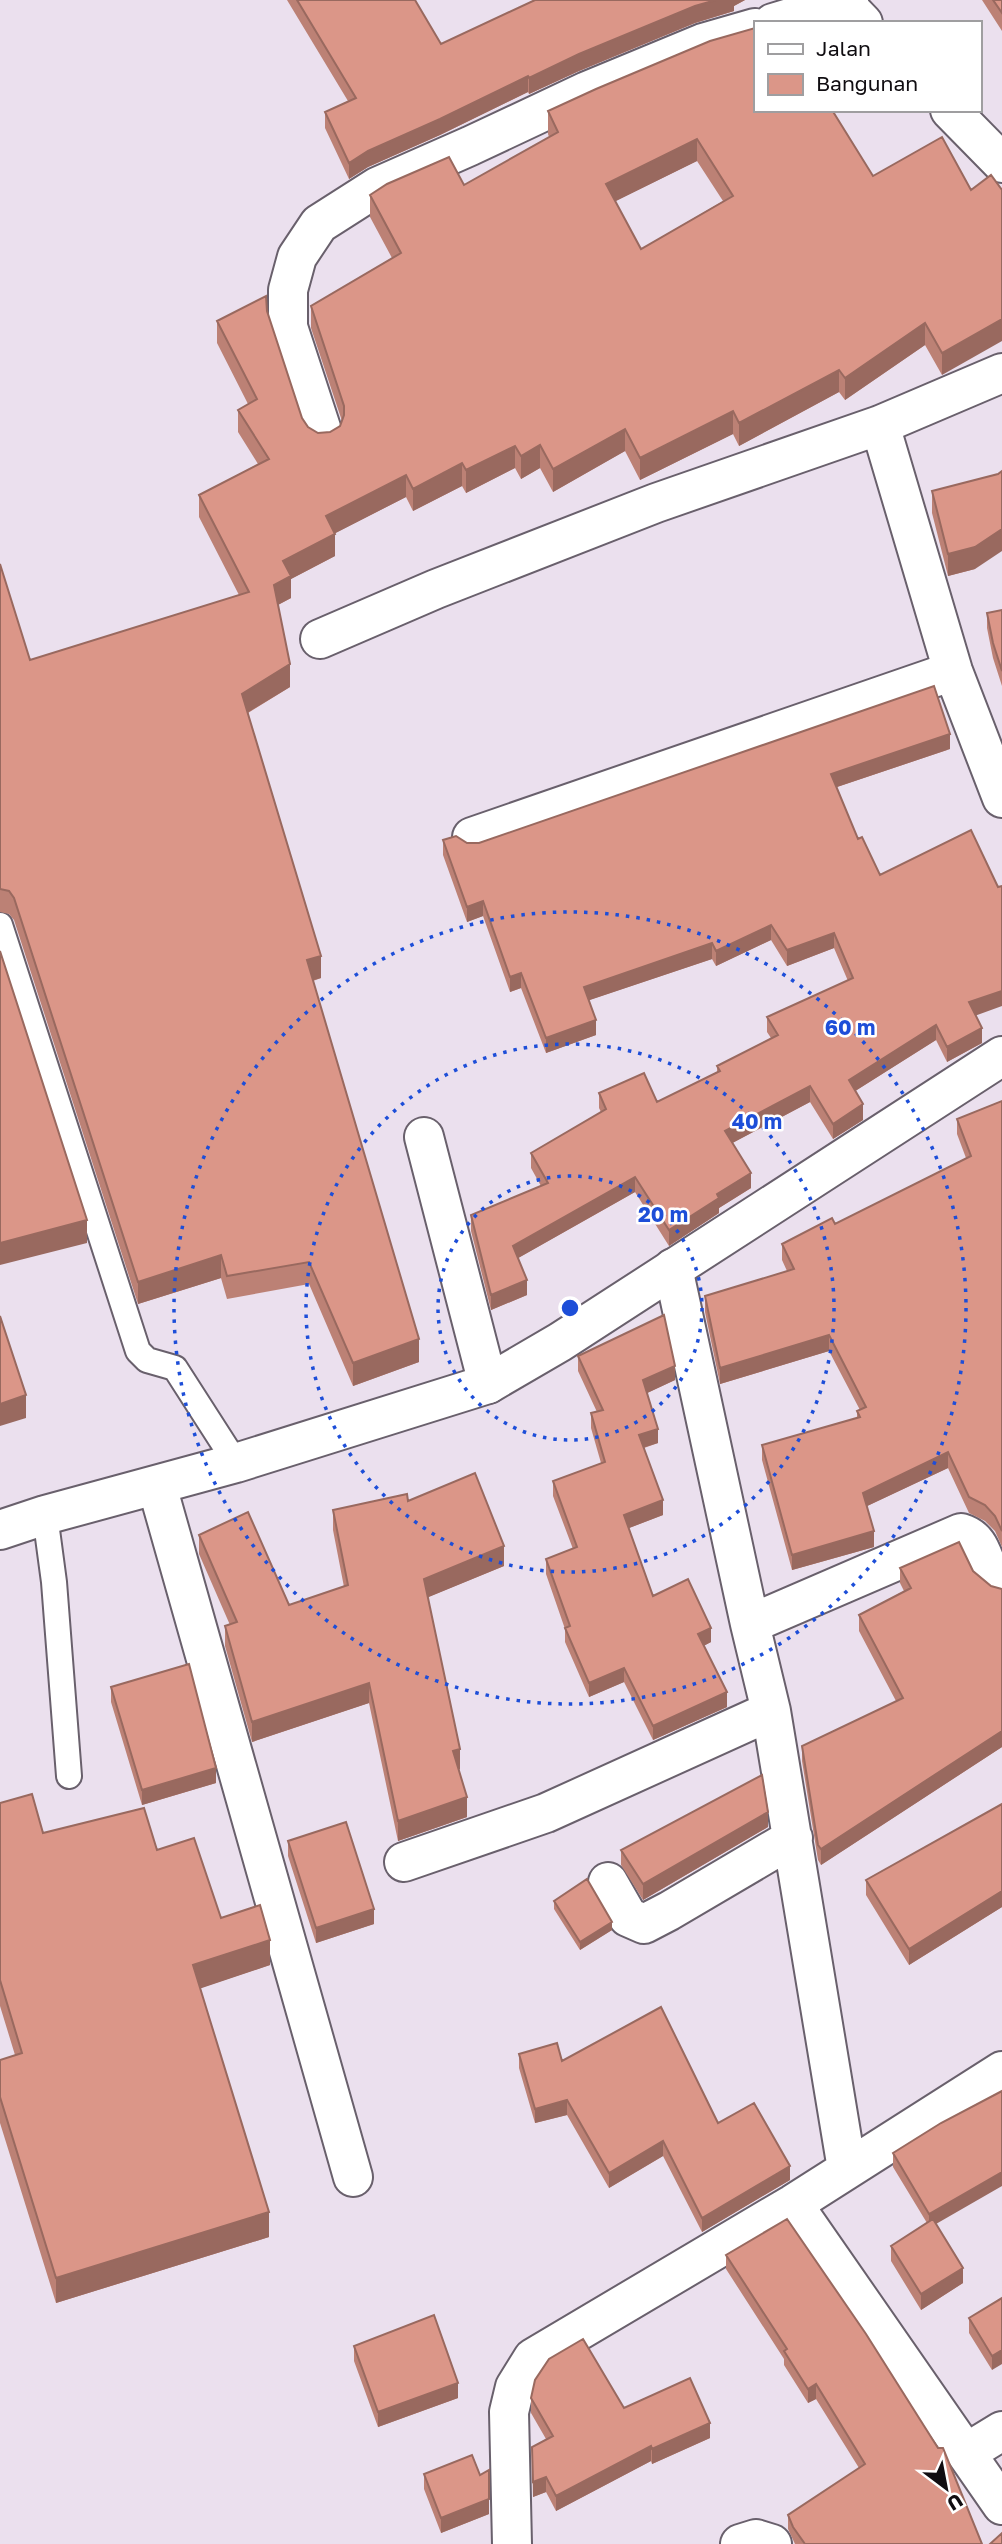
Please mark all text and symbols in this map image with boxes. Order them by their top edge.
legend [754,21,981,112]
text: Jalan [816,35,871,61]
text: Bangunan [816,70,918,96]
text: 60 m [825,1014,875,1040]
text: 40 m [732,1108,782,1134]
text: 20 m [638,1201,688,1227]
centre of rings [558,1296,582,1320]
north arrow [911,2453,981,2523]
text: U [943,2489,967,2516]

